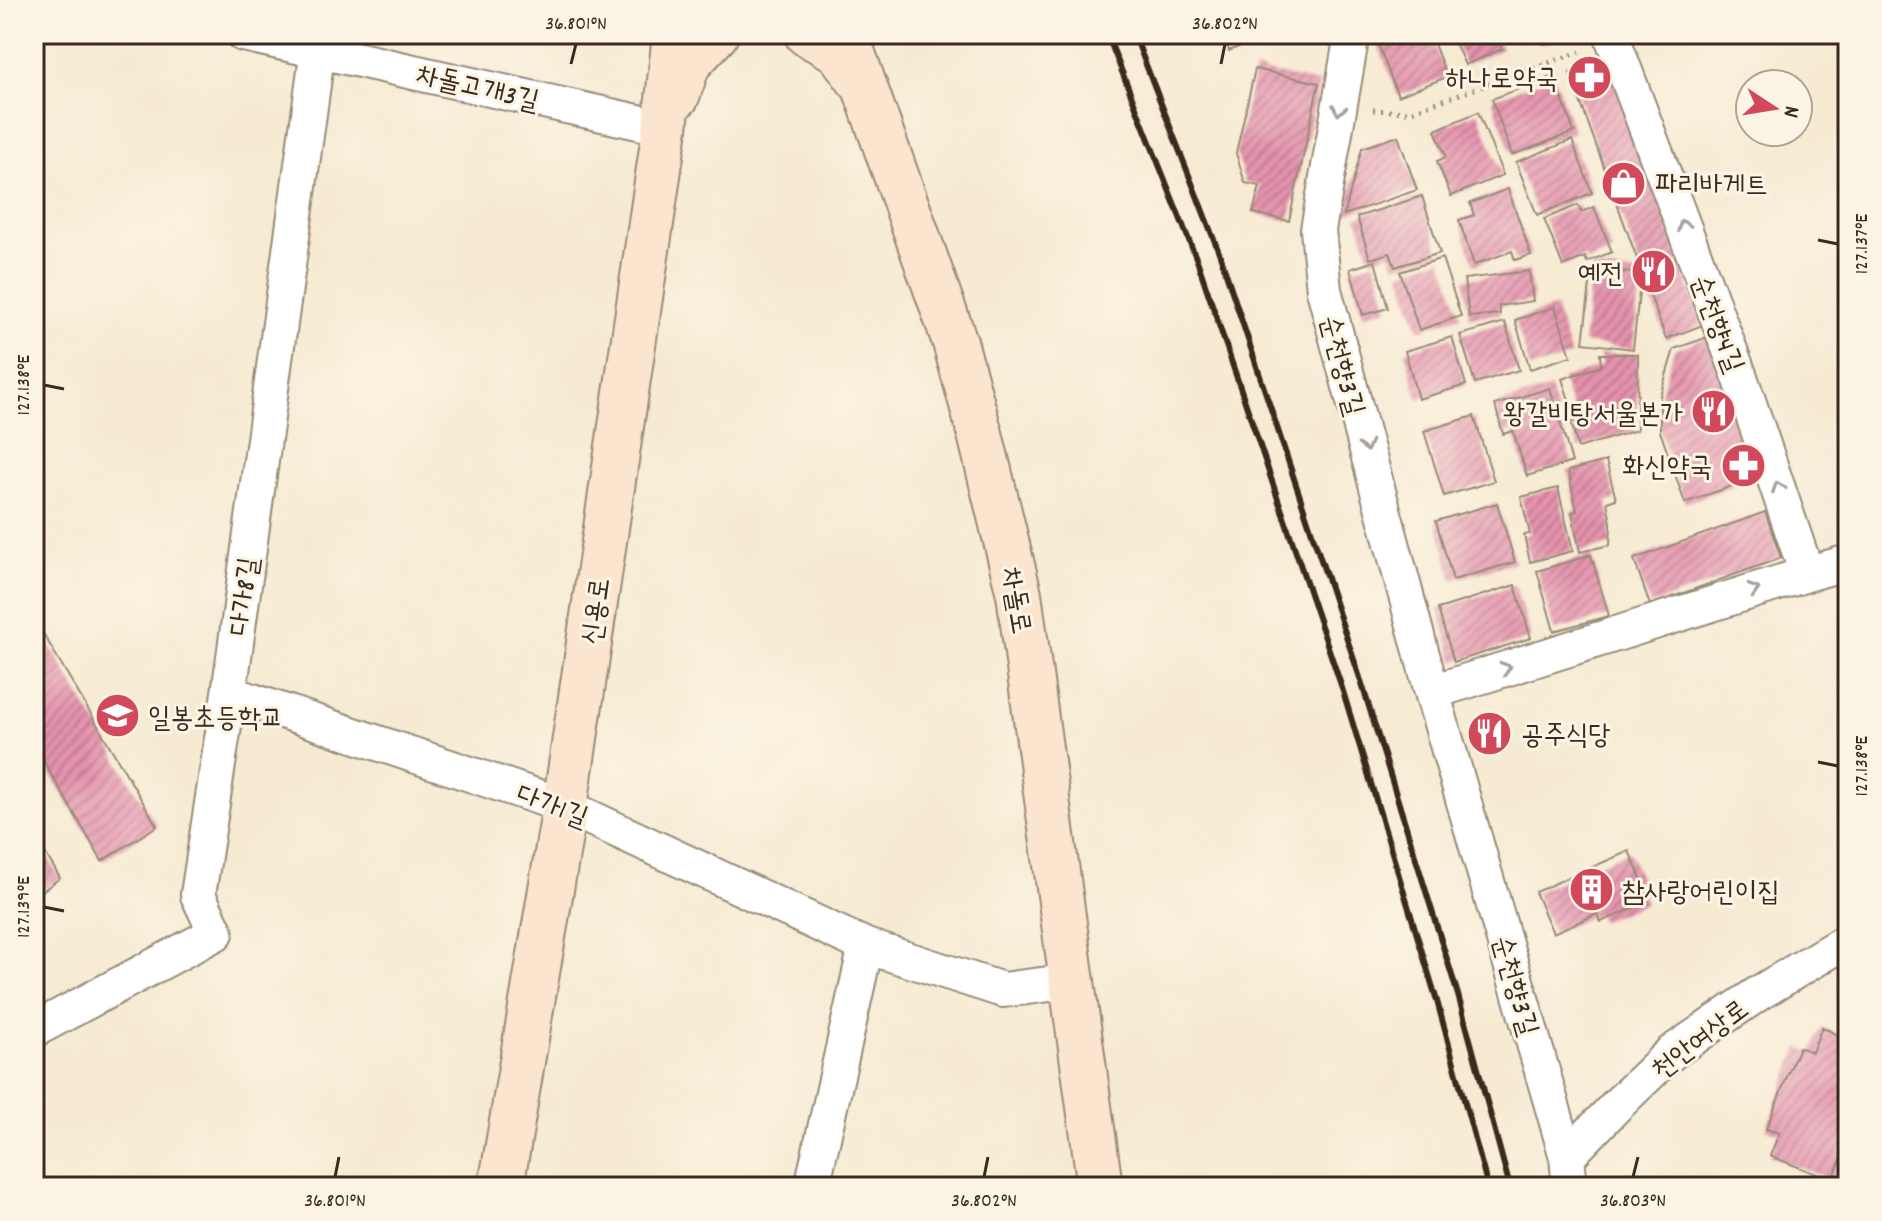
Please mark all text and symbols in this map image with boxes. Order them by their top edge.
text: 36.801°N [545,11,607,39]
text: 36.802°N [1192,11,1258,39]
pharmacy icon: 하나로약국 [1565,53,1613,101]
street label: 차돌고개3길 [411,57,542,124]
place label: 하나로약국 [1445,62,1558,102]
north arrow [1734,68,1814,148]
one-way arrow [1332,103,1349,117]
text: N [1774,103,1806,120]
shop icon: 파리바게트 [1600,159,1648,207]
place label: 파리바게트 [1655,168,1768,208]
text: 127.137°E [1849,214,1877,274]
one-way arrow [1676,219,1693,233]
restaurant icon: 예전 [1630,248,1678,296]
place label: 예전 [1578,257,1623,297]
street label: 순천향4길 [1677,270,1751,379]
street label: 순천향3길 [1307,312,1372,421]
text: 127.138°E [11,355,39,415]
restaurant icon: 왕갈비탕서울본가 [1690,388,1738,436]
place label: 왕갈비탕서울본가 [1503,397,1683,437]
one-way arrow [1357,439,1373,453]
pharmacy icon: 화신약국 [1719,441,1767,489]
place label: 화신약국 [1622,450,1712,490]
one-way arrow [1771,481,1787,495]
street label: 다가8길 [222,555,272,639]
street label: 차돌로 [988,564,1039,638]
street label: 신용로 [574,575,623,648]
one-way arrow [1747,583,1761,599]
one-way arrow [1499,662,1513,678]
school or university icon: 일봉초등학교 [93,692,141,740]
place label: 일봉초등학교 [148,701,283,741]
restaurant icon: 공주식당 [1466,709,1514,757]
place label: 공주식당 [1521,718,1611,758]
text: 127.138°E [1849,736,1877,796]
street label: 다가1길 [510,777,593,841]
building icon: 참사랑어린이집 [1567,866,1615,914]
place label: 참사랑어린이집 [1622,875,1780,915]
text: 127.139°E [11,876,39,938]
street label: 순천향3길 [1479,932,1546,1041]
street label: 천안여상로 [1645,992,1759,1092]
text: 36.801°N [304,1188,366,1216]
text: 36.802°N [951,1188,1017,1216]
text: 36.803°N [1600,1188,1666,1216]

